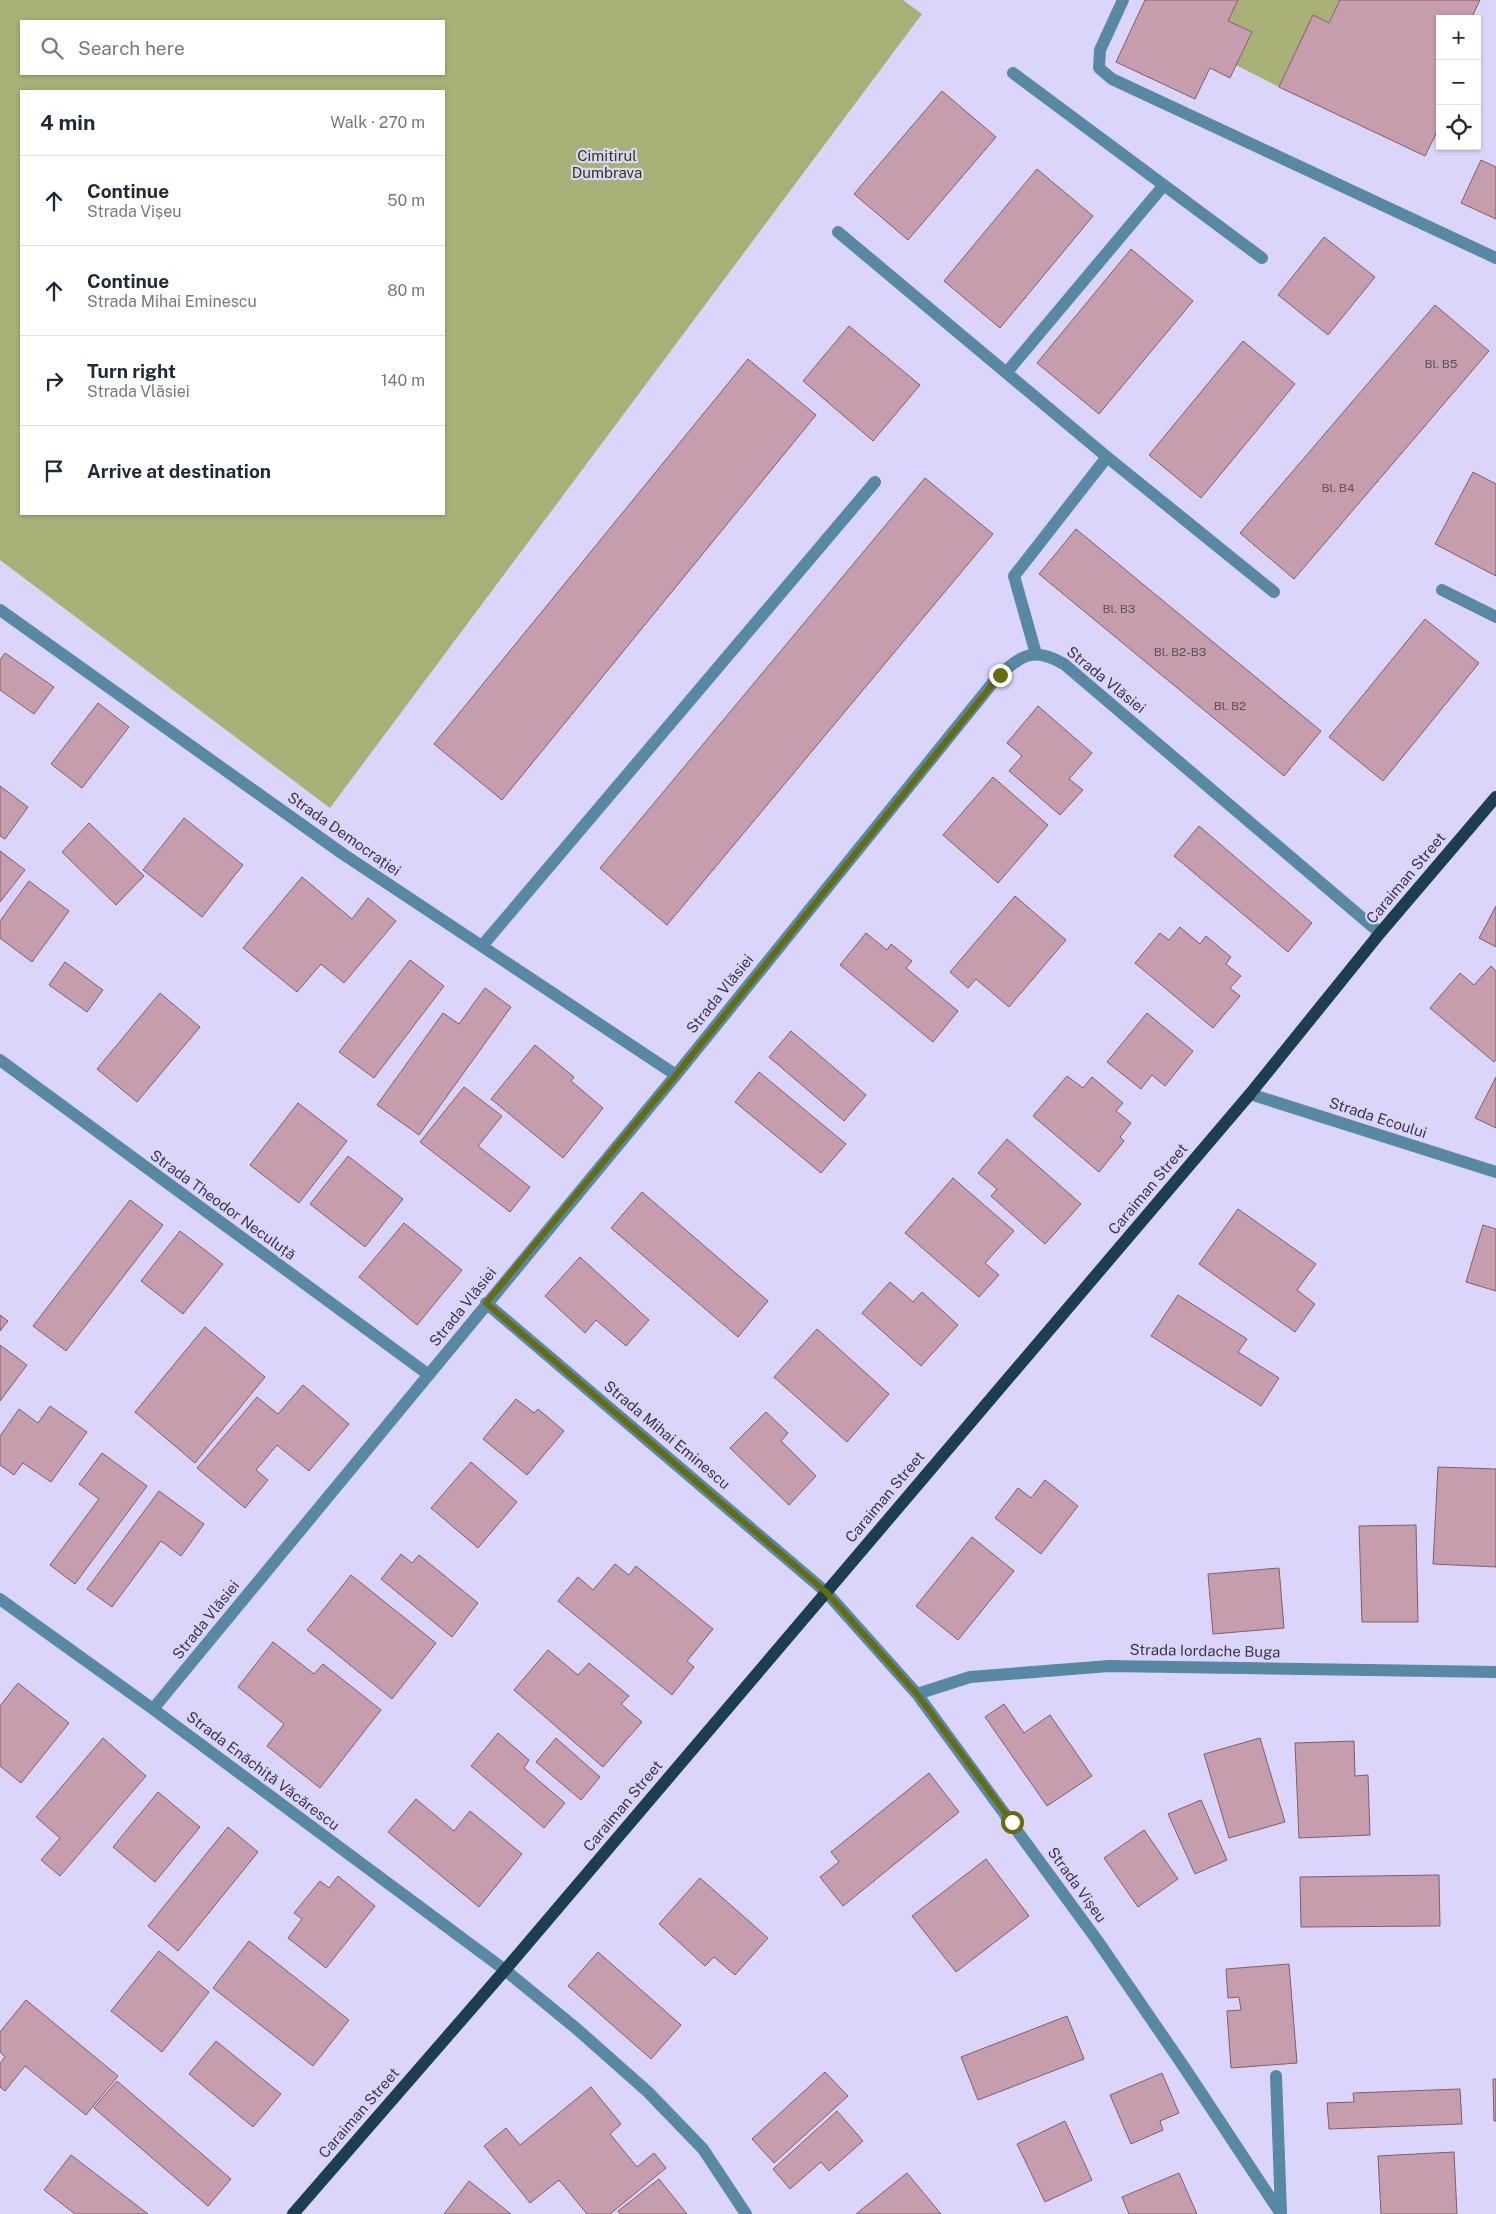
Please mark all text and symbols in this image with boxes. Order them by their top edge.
map controls [1436,15,1481,150]
button: + [1436,15,1481,60]
search box [20,20,445,75]
icon: search [38,34,66,62]
text: Search here [78,37,185,59]
button: − [1436,60,1481,105]
button: locate [1436,105,1481,150]
text: 4 min [40,110,95,135]
text: Walk · 270 m [330,113,425,132]
park label: Cimitirul Dumbrava [572,147,642,181]
text: Continue [87,180,169,202]
icon: ahead [40,187,68,215]
text: 50 m [387,191,425,210]
text: Strada Vișeu [87,202,182,221]
text: Continue [87,270,169,292]
icon: ahead [40,277,68,305]
text: 80 m [387,281,425,300]
text: Strada Mihai Eminescu [87,292,257,311]
house number: Bl. B5 [1424,357,1458,371]
text: Turn right [87,360,176,382]
icon: right [40,367,68,395]
text: 140 m [381,371,425,390]
text: Strada Vlăsiei [87,382,190,401]
icon: arrive [40,457,68,485]
text: Arrive at destination [87,460,271,482]
house number: Bl. B4 [1322,481,1355,495]
house number: Bl. B3 [1103,602,1135,616]
street label: Strada Vlăsiei [1064,643,1149,717]
house number: Bl. B2-B3 [1154,645,1206,659]
route end [989,664,1012,687]
house number: Bl. B2 [1214,699,1246,713]
street label: Strada Democrației [284,788,404,879]
street label: Caraiman Street [1363,829,1449,927]
street label: Strada Vlăsiei [683,951,757,1036]
street label: Strada Ecoului [1327,1094,1429,1141]
street label: Caraiman Street [1105,1140,1191,1238]
street label: Strada Theodor Neculuță [147,1146,299,1263]
street label: Strada Vlăsiei [426,1264,500,1349]
street label: Strada Mihai Eminescu [601,1377,734,1492]
street label: Caraiman Street [842,1448,928,1546]
street label: Strada Vlăsiei [169,1577,243,1662]
street label: Strada Iordache Buga [1129,1641,1281,1660]
street label: Strada Enăchiță Văcărescu [184,1708,343,1834]
street label: Caraiman Street [580,1757,666,1855]
route start [1001,1811,1024,1834]
street label: Strada Vișeu [1044,1844,1110,1926]
street label: Caraiman Street [315,2064,402,2161]

